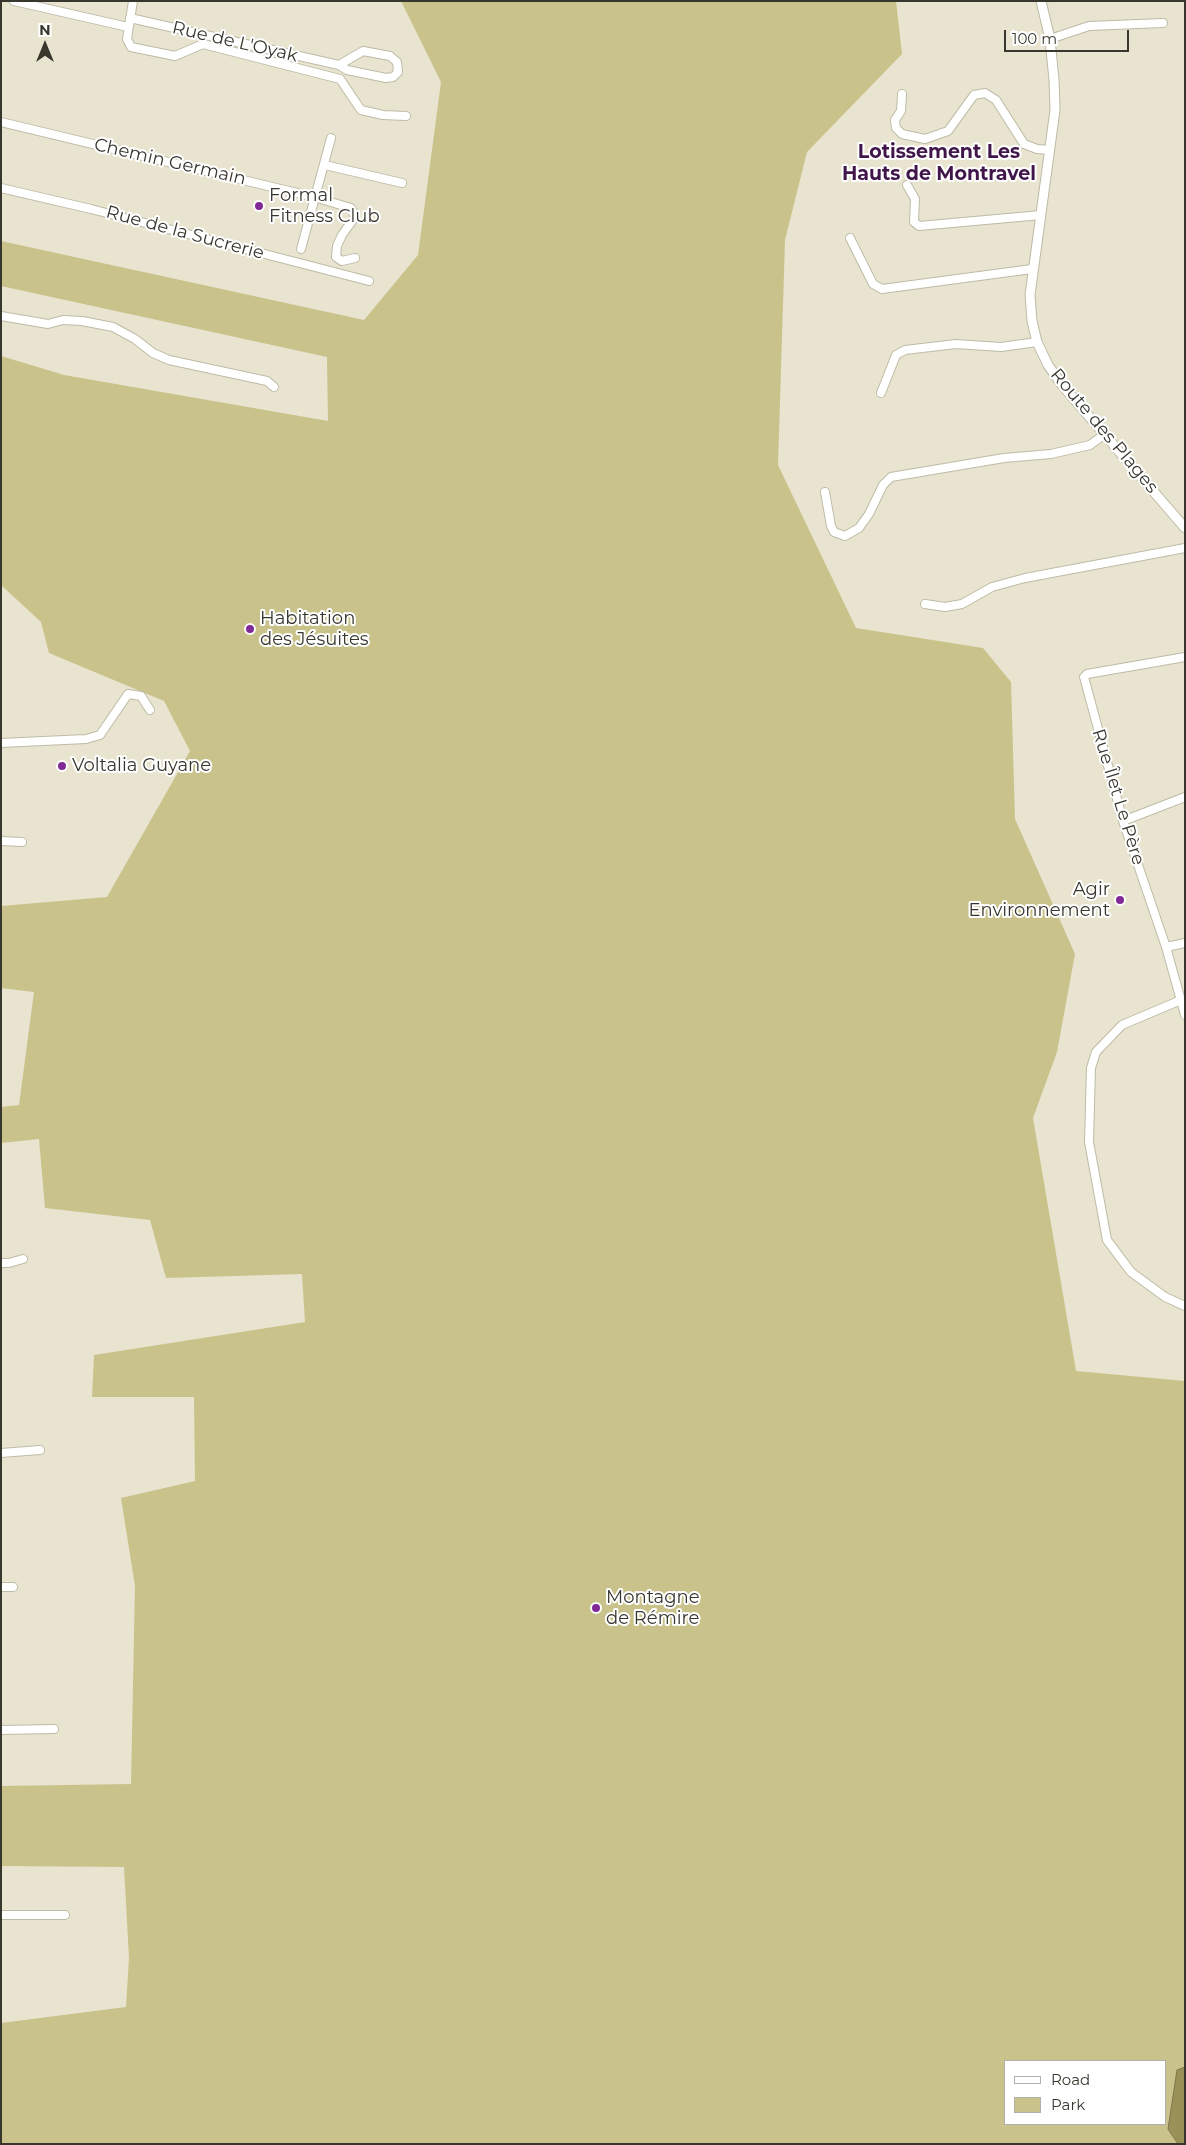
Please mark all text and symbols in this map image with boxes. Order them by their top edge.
street label: Rue de L'Oyak [170,17,300,67]
north arrow [20,20,70,70]
scale bar [1006,20,1131,52]
text: N [39,21,51,39]
text: 100 m [1012,29,1057,48]
street label: Chemin Germain [92,134,248,190]
district label: Lotissement Les Hauts de Montravel [842,141,1036,185]
place label: Formal Fitness Club [269,185,380,228]
marker: Formal Fitness Club [253,200,265,212]
street label: Rue de la Sucrerie [104,202,266,264]
street label: Route des Plages [1046,364,1162,498]
place label: Habitation des Jésuites [260,608,369,650]
marker: Habitation des Jésuites [244,623,256,635]
street label: Rue Îlet Le Père [1087,726,1149,868]
place label: Voltalia Guyane [72,755,211,777]
marker: Voltalia Guyane [56,760,68,772]
place label: Agir Environnement [968,879,1110,922]
marker: Agir Environnement [1114,894,1126,906]
place label: Montagne de Rémire [606,1587,700,1630]
marker: Montagne de Rémire [590,1602,602,1614]
legend [1004,2060,1166,2125]
text: Road [1051,2070,1090,2089]
text: Park [1051,2095,1085,2114]

